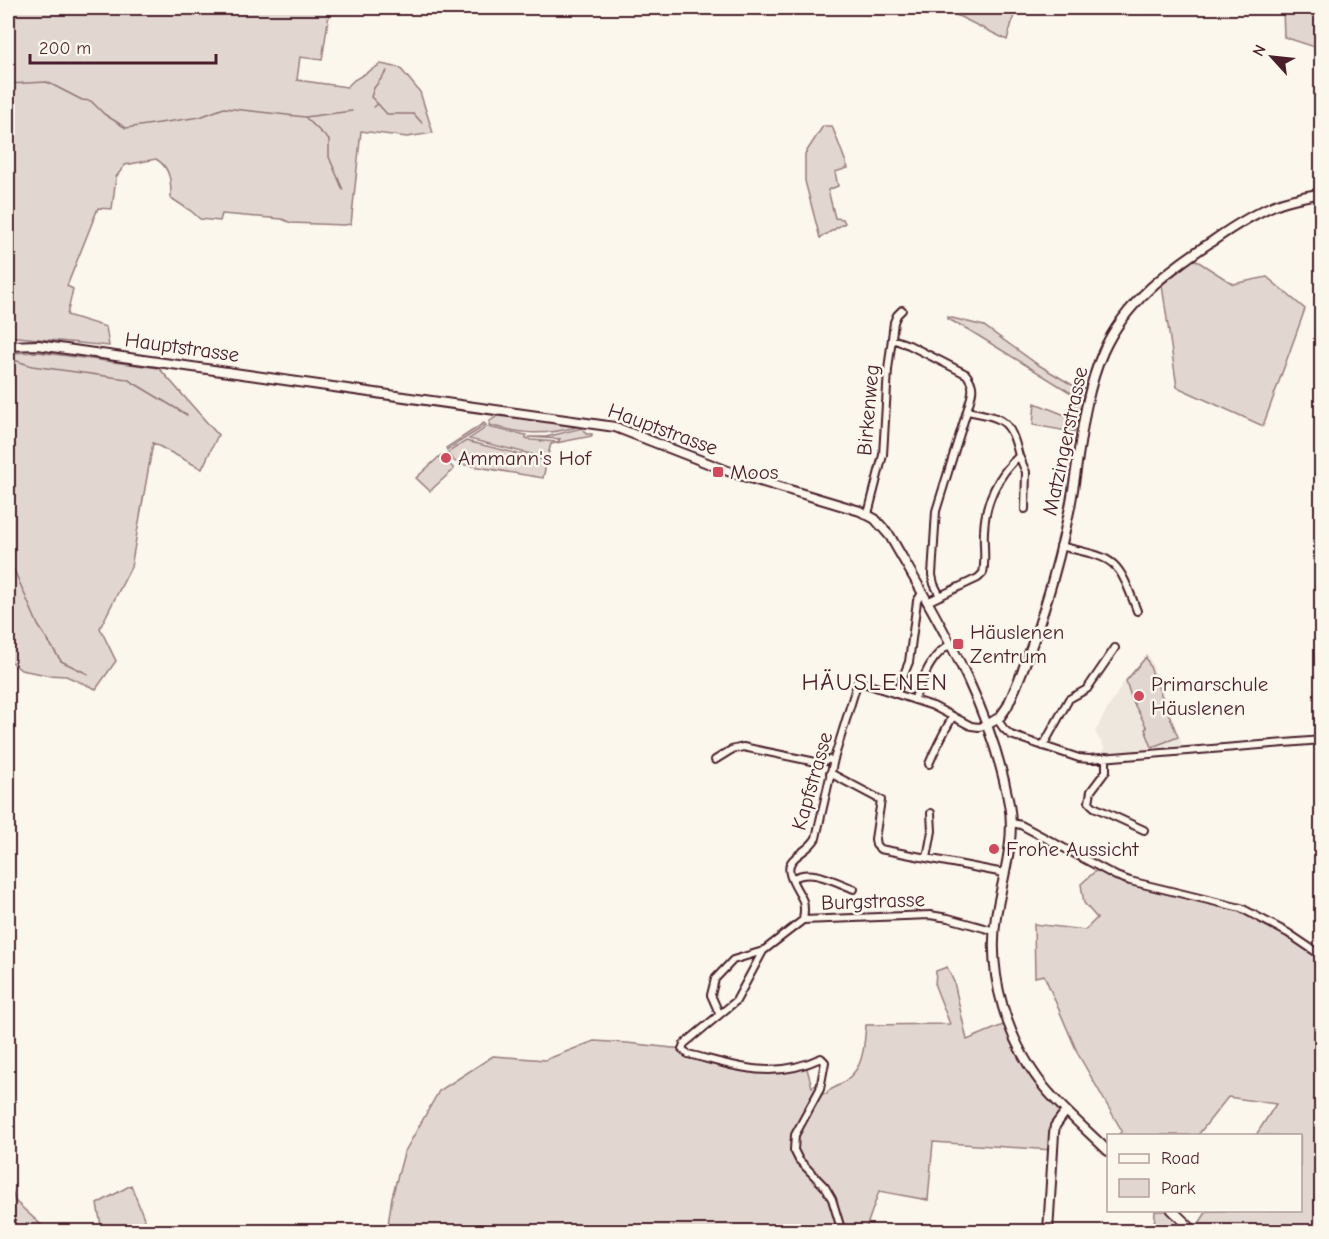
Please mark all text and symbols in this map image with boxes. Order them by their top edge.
scale bar [30,27,216,65]
north arrow [1242,27,1302,87]
text: 200 m [39,38,91,59]
text: N [1249,42,1270,59]
street label: Hauptstrasse [123,327,241,367]
street label: Birkenweg [852,363,884,457]
street label: Matzingerstrasse [1038,364,1092,518]
street label: Hauptstrasse [605,398,721,460]
place label: Ammann's Hof [458,446,592,470]
marker: Ammann's Hof [439,451,453,465]
place label: Moos [730,460,778,484]
marker: Moos [711,465,725,479]
place label: Häuslenen Zentrum [970,620,1064,668]
marker: Häuslenen Zentrum [951,637,965,651]
district label: HÄUSLENEN [801,668,949,696]
place label: Primarschule Häuslenen [1151,672,1268,720]
marker: Primarschule Häuslenen [1132,689,1146,703]
street label: Kapfstrasse [787,729,837,833]
place label: Frohe Aussicht [1006,837,1140,861]
marker: Frohe Aussicht [987,842,1001,856]
street label: Burgstrasse [821,887,925,915]
legend [1107,1134,1302,1212]
text: Road [1161,1148,1200,1169]
text: Park [1161,1178,1196,1199]

